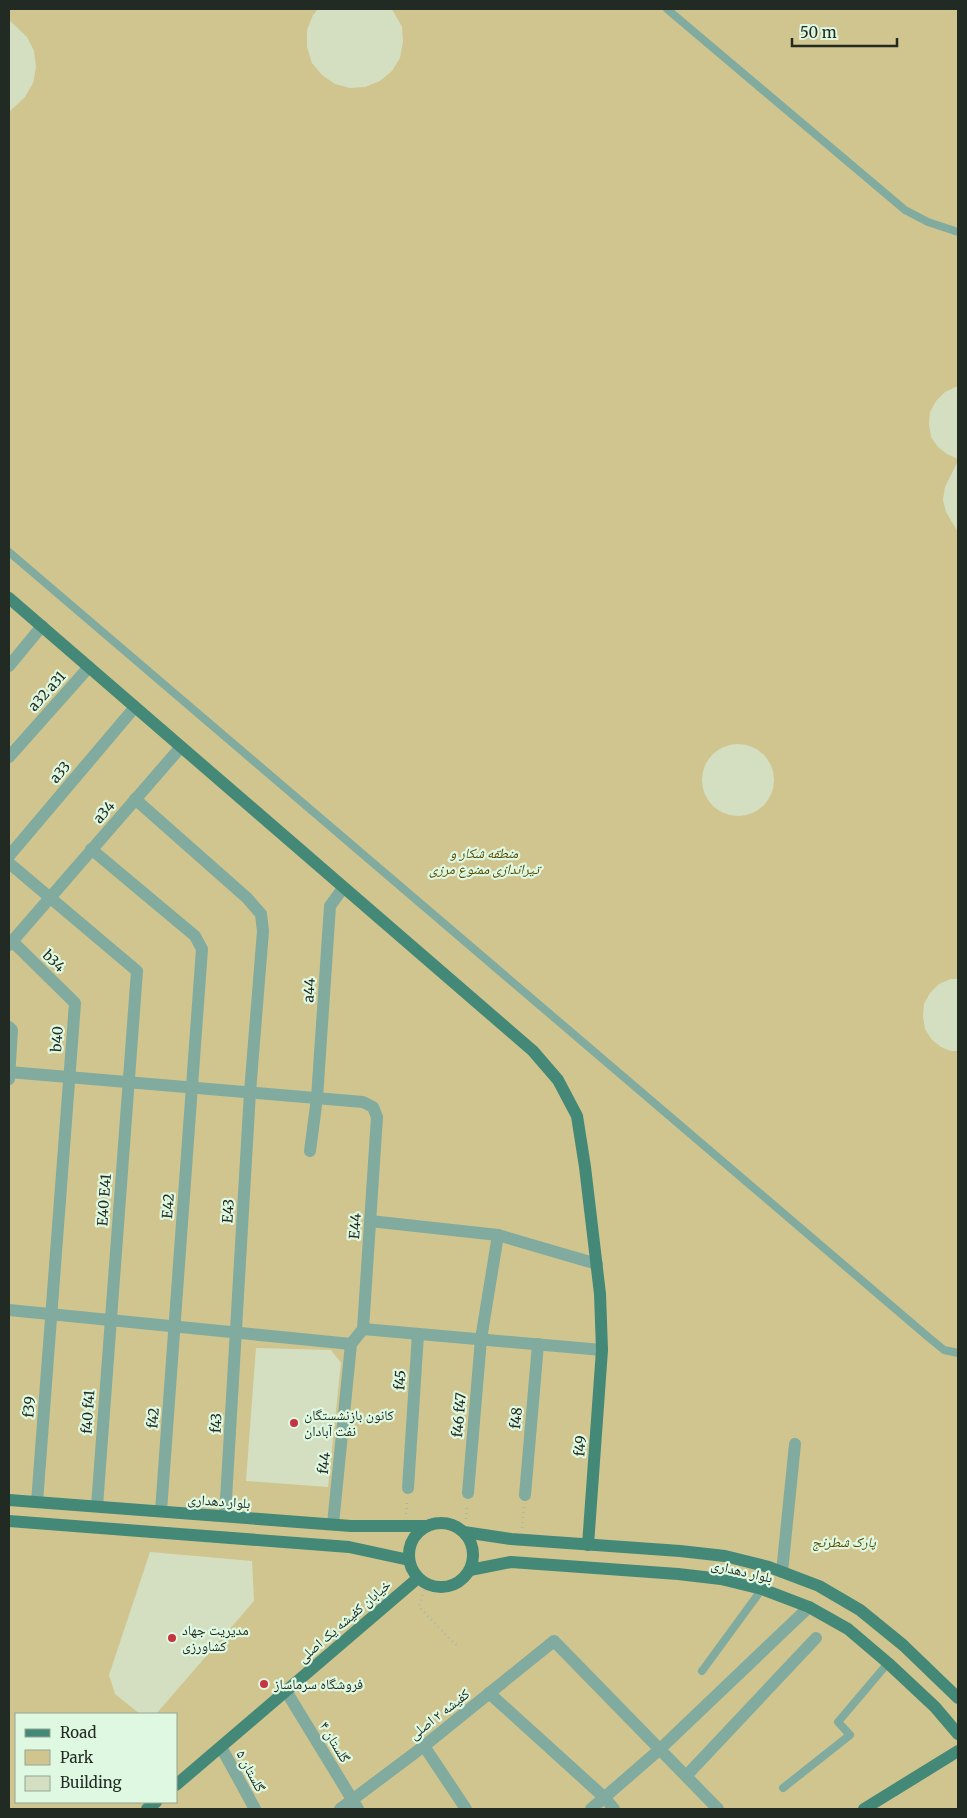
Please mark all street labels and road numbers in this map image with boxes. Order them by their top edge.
street label: a32 a31 [24,667,70,715]
street label: a33 [46,758,74,786]
street label: a34 [89,797,119,827]
street label: b34 [38,945,69,976]
street label: a44 [299,977,319,1003]
street label: b40 [47,1025,67,1054]
street label: E40 E41 [93,1173,115,1227]
street label: E42 [158,1193,178,1219]
street label: E43 [218,1198,238,1224]
street label: E44 [345,1212,365,1240]
street label: f45 [390,1369,410,1391]
street label: f40 f41 [77,1389,99,1435]
street label: f46 f47 [448,1392,470,1438]
street label: f39 [19,1396,39,1418]
street label: f48 [506,1406,526,1430]
street label: f42 [143,1407,163,1429]
street label: f43 [206,1412,226,1434]
street label: f49 [570,1435,590,1457]
street label: f44 [314,1451,334,1475]
street label: بلوار دهداری [187,1490,251,1512]
street label: بلوار دهداری [709,1555,775,1587]
street label: خیابان کفیشه یک اصلی [294,1575,394,1666]
street label: کفیشه ۲ اصلی [405,1685,473,1743]
street label: گلستان ۴ [316,1718,354,1766]
street label: گلستان ۵ [233,1747,270,1795]

